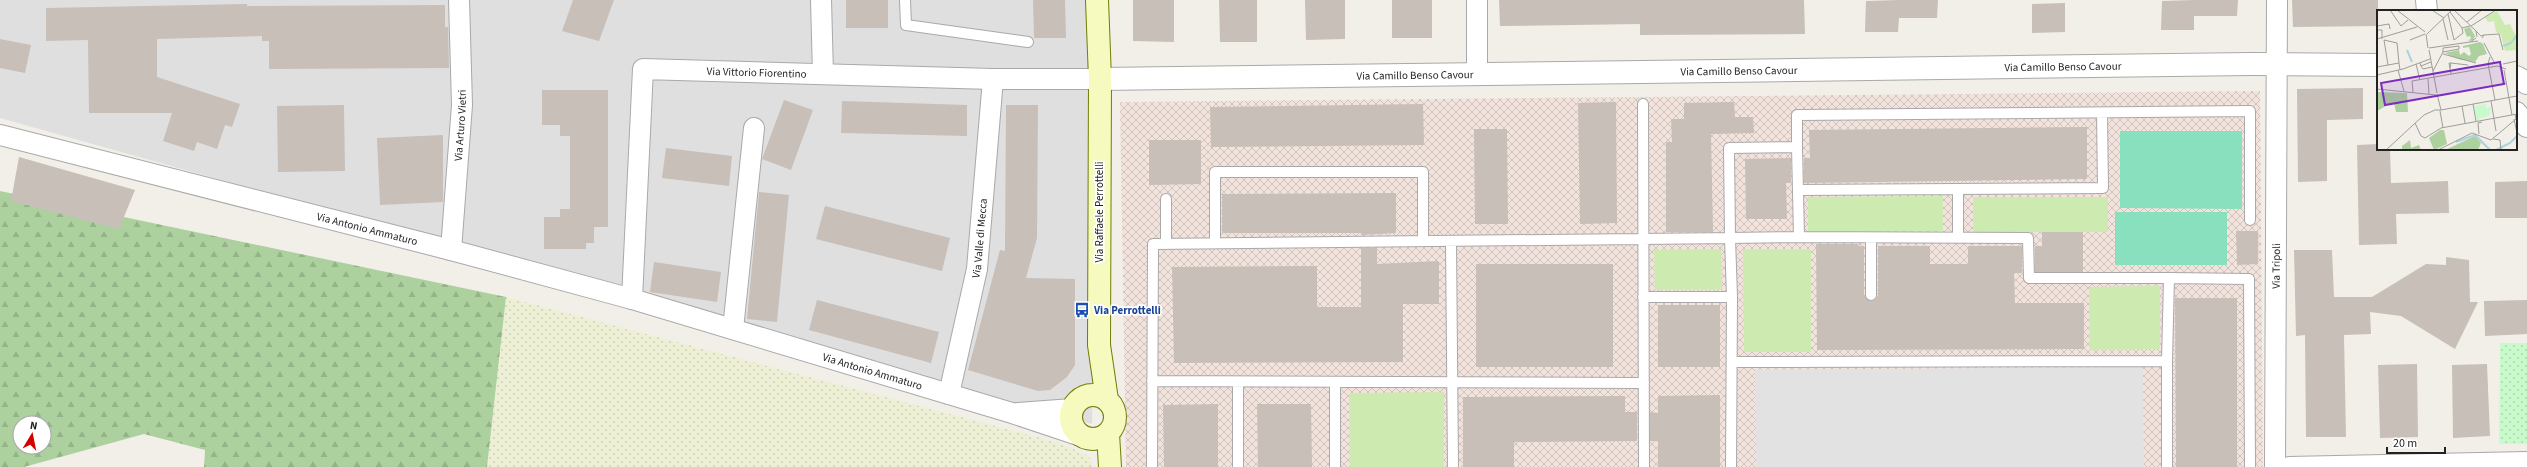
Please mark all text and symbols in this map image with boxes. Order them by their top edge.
inset map [2377,10,2517,150]
street label: Via Camillo Benso Cavour [2004,58,2122,75]
street label: Via Camillo Benso Cavour [1680,62,1798,79]
street label: Via Vittorio Fiorentino [706,63,807,81]
street label: Via Camillo Benso Cavour [1356,67,1474,83]
street label: Via Arturo Vietri [450,89,470,162]
street label: Via Raffaele Perrottelli [1092,161,1107,263]
street label: Via Valle di Mecca [968,198,990,280]
street label: Via Antonio Ammaturo [315,209,419,249]
street label: Via Tripoli [2268,243,2283,289]
bus stop icon: Via Perrottelli [1073,301,1091,319]
place label: Via Perrottelli [1093,303,1161,318]
street label: Via Antonio Ammaturo [821,349,924,393]
north arrow [12,415,52,455]
text: N [29,418,39,434]
scale bar [2387,429,2445,455]
text: 20 m [2393,435,2417,452]

